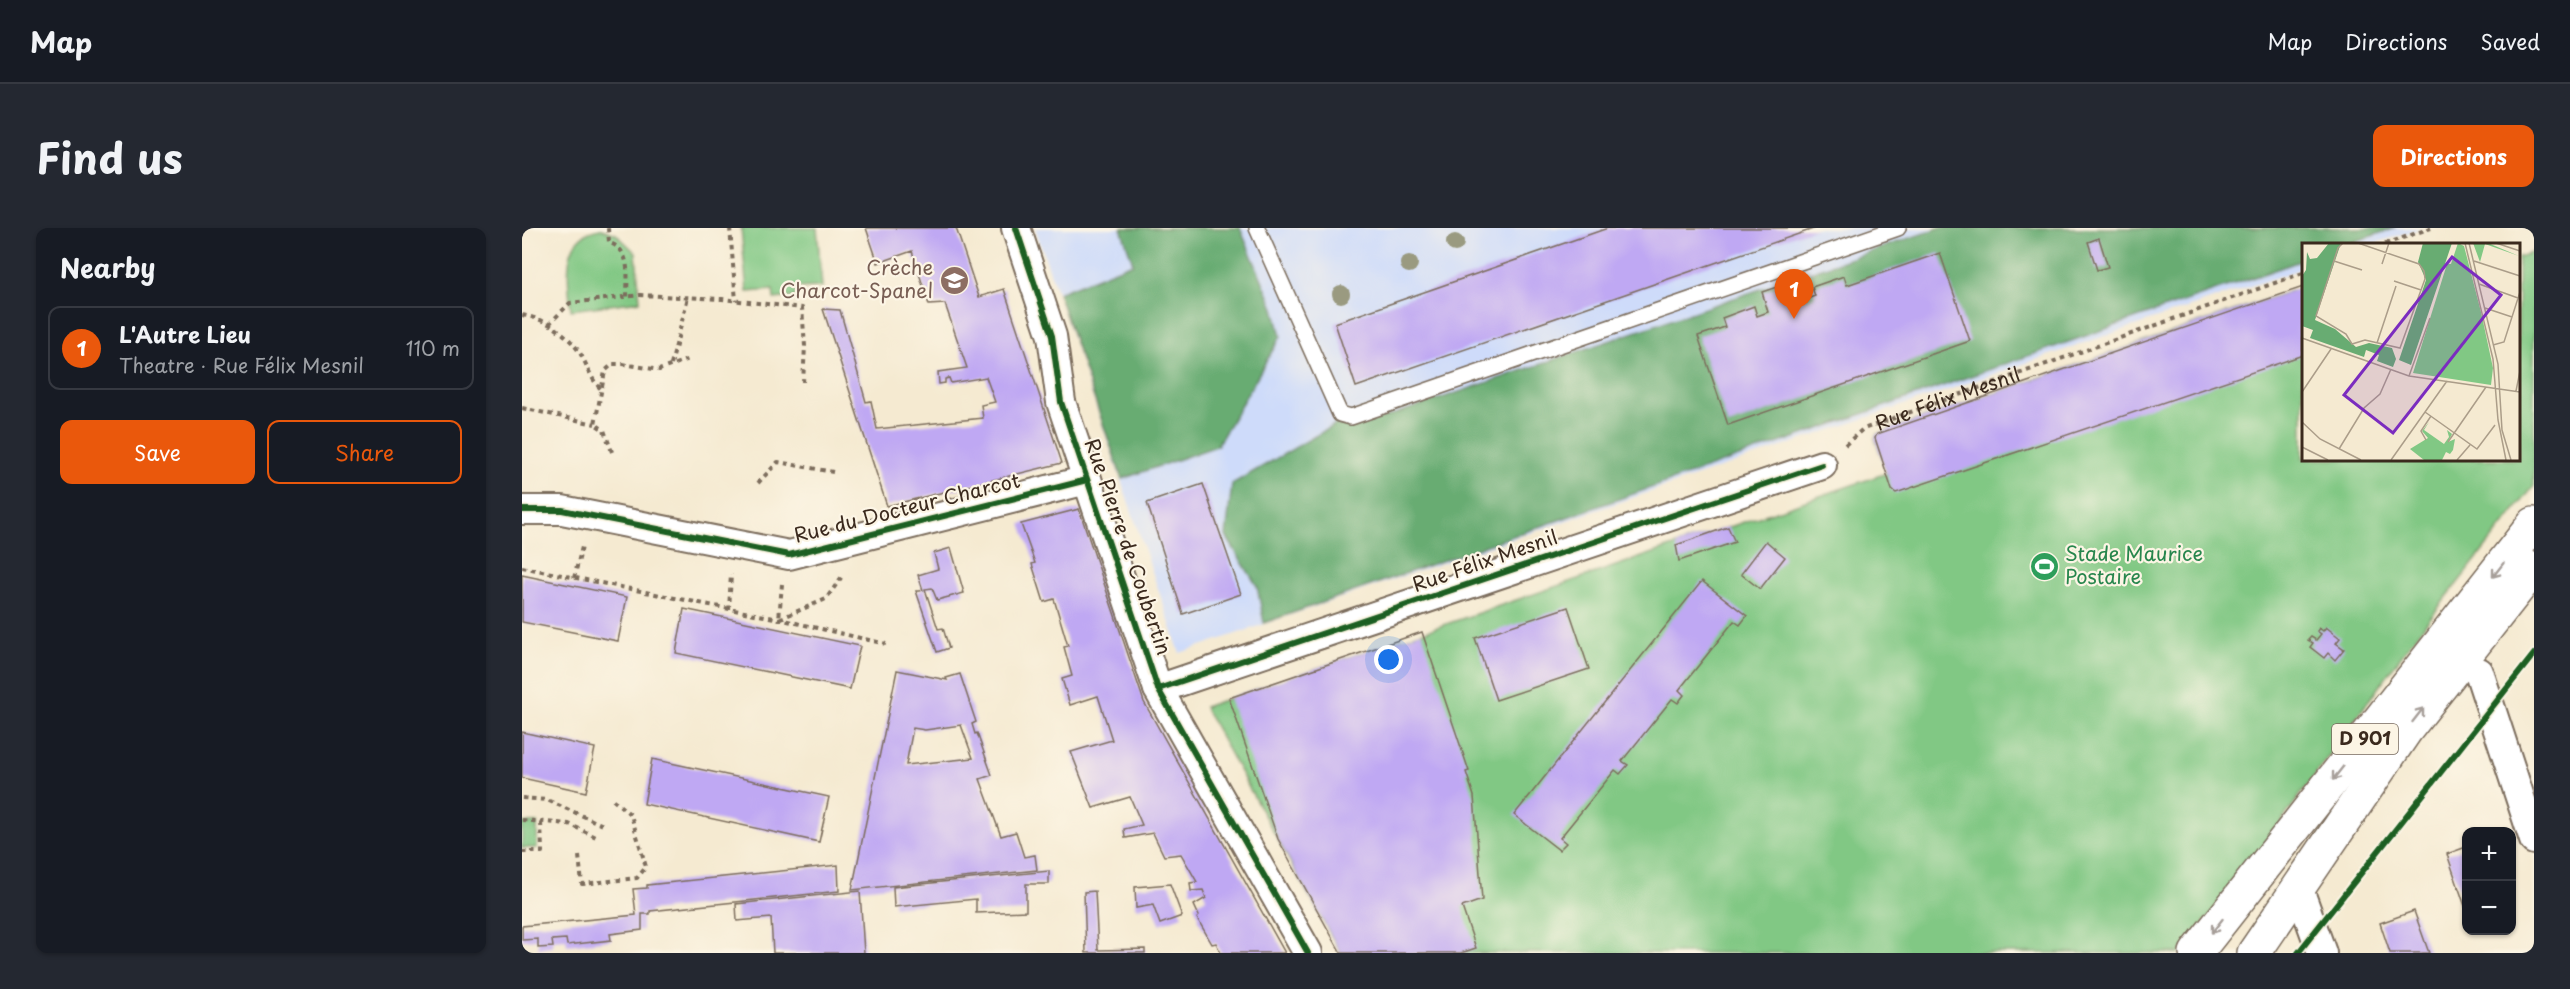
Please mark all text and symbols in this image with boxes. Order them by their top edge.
text: Map [30,20,92,63]
text: Map [2267,25,2312,57]
text: Directions [2345,25,2447,57]
text: Saved [2480,25,2540,57]
text: Find us [36,125,183,188]
button: Directions [2373,125,2534,187]
inset map [2302,243,2519,460]
text: Nearby [60,248,155,287]
place label: Crèche Charcot-Spanel [781,252,933,305]
school or university icon: Crèche Charcot-Spanel [938,264,970,296]
pin: 1 [1774,270,1814,319]
text: L'Autre Lieu [119,317,251,350]
text: 1 [77,333,86,363]
text: 110 m [406,333,460,363]
text: Theatre · Rue Félix Mesnil [119,350,364,380]
street label: Rue Félix Mesnil [1871,359,2024,438]
button: Save [60,420,255,484]
button: Share [267,420,462,484]
street label: Rue Pierre de Coubertin [1078,434,1180,659]
street label: Rue du Docteur Charcot [791,464,1023,550]
street label: Rue Félix Mesnil [1408,521,1561,599]
place label: Stade Maurice Postaire [2065,538,2203,591]
sports icon: Stade Maurice Postaire [2028,550,2060,582]
one-way arrow [2491,562,2504,578]
your location [1374,645,1403,674]
one-way arrow [2412,707,2425,723]
road number: D 901 [2332,724,2398,754]
one-way arrow [2332,764,2345,780]
map controls [2462,827,2516,935]
button: + [2462,827,2516,881]
button: − [2462,881,2516,935]
one-way arrow [2211,918,2224,934]

